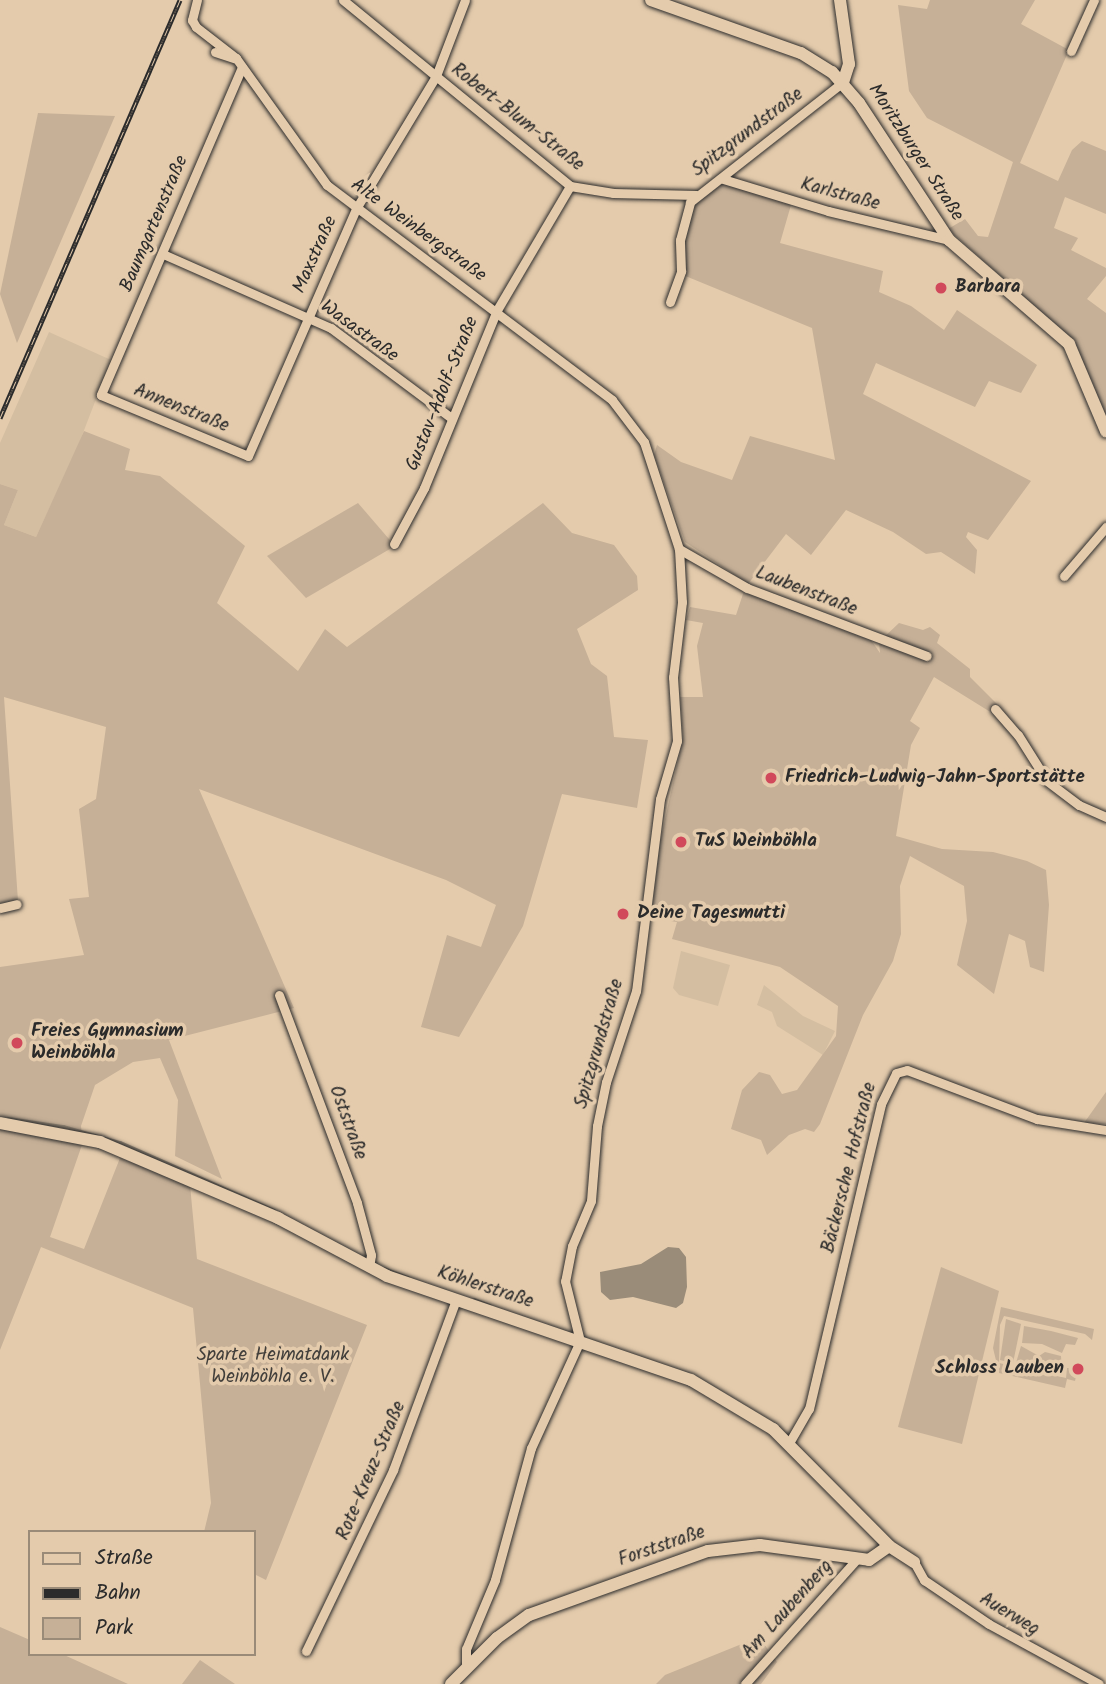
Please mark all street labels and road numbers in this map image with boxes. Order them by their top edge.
street label: Robert-Blum-Straße [446,59,588,177]
street label: Moritzburger Straße [862,80,968,226]
street label: Spitzgrundstraße [688,84,808,182]
street label: Baumgartenstraße [116,152,194,296]
street label: Karlstraße [798,173,882,217]
street label: Alte Weinbergstraße [346,174,490,288]
street label: Maxstraße [289,213,343,297]
street label: Wasastraße [315,296,403,368]
street label: Gustav-Adolf-Straße [402,314,484,474]
street label: Annenstraße [130,380,232,438]
street label: Laubenstraße [752,562,860,622]
street label: Spitzgrundstraße [571,977,629,1111]
street label: Bäckersche Hofstraße [818,1080,882,1256]
street label: Oststraße [323,1083,371,1163]
street label: Köhlerstraße [434,1262,536,1314]
street label: Rote-Kreuz-Straße [332,1398,412,1544]
street label: Forststraße [615,1521,709,1573]
street label: Am Laubenberg [738,1556,838,1664]
street label: Auerweg [975,1588,1043,1642]

